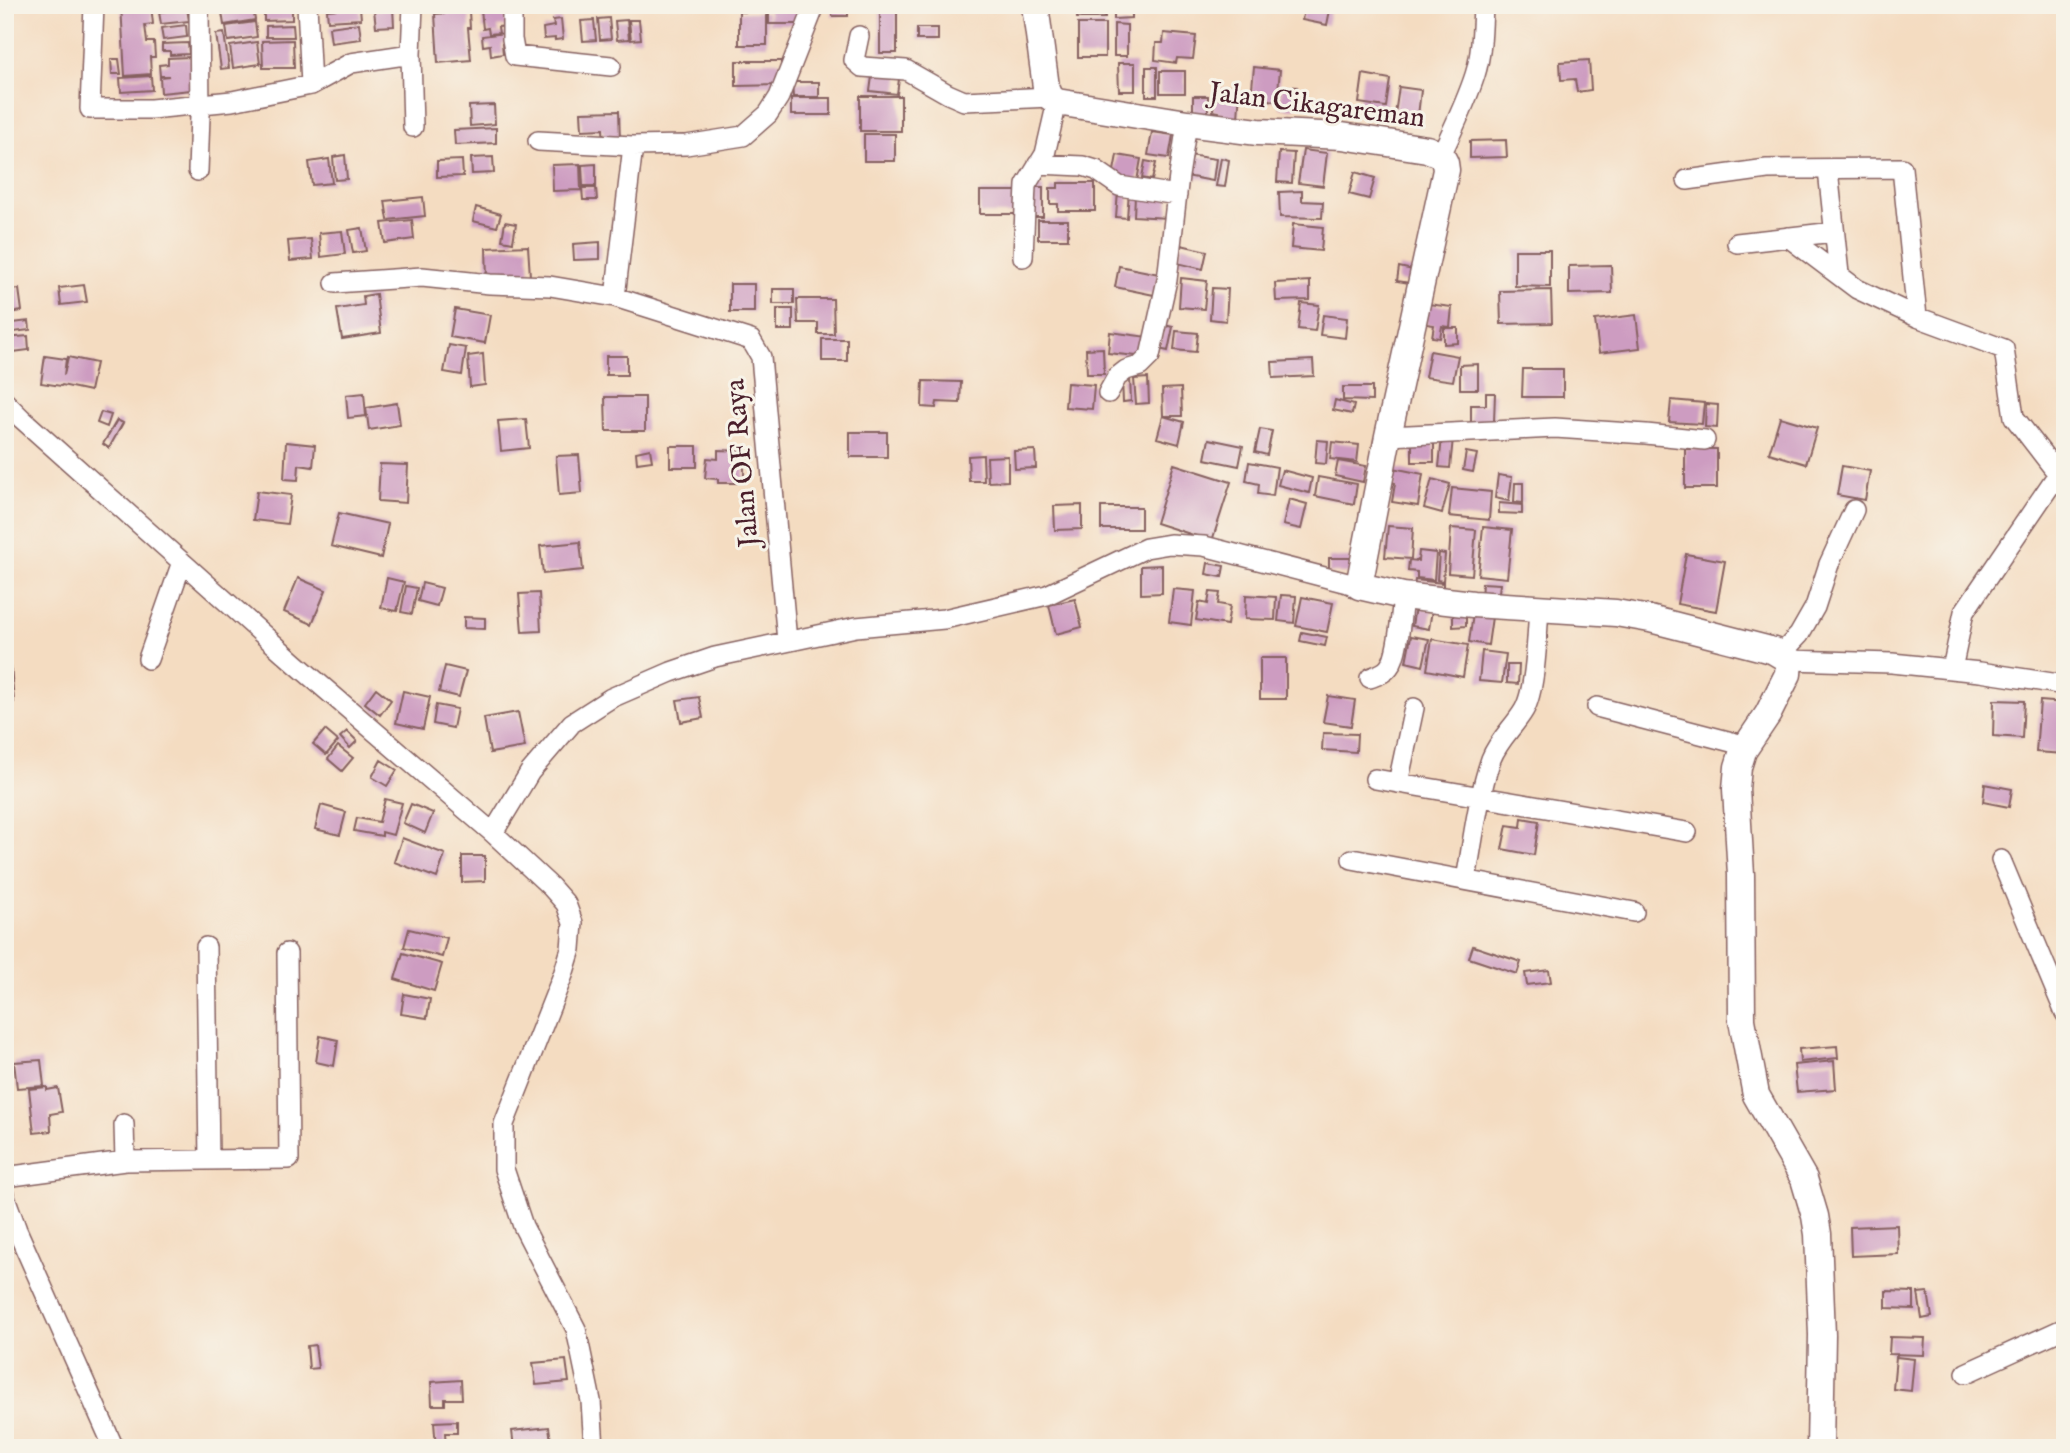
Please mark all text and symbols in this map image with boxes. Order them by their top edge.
street label: Jalan Cikagareman [1204,75,1427,137]
street label: Jalan OF Raya [718,376,768,552]

